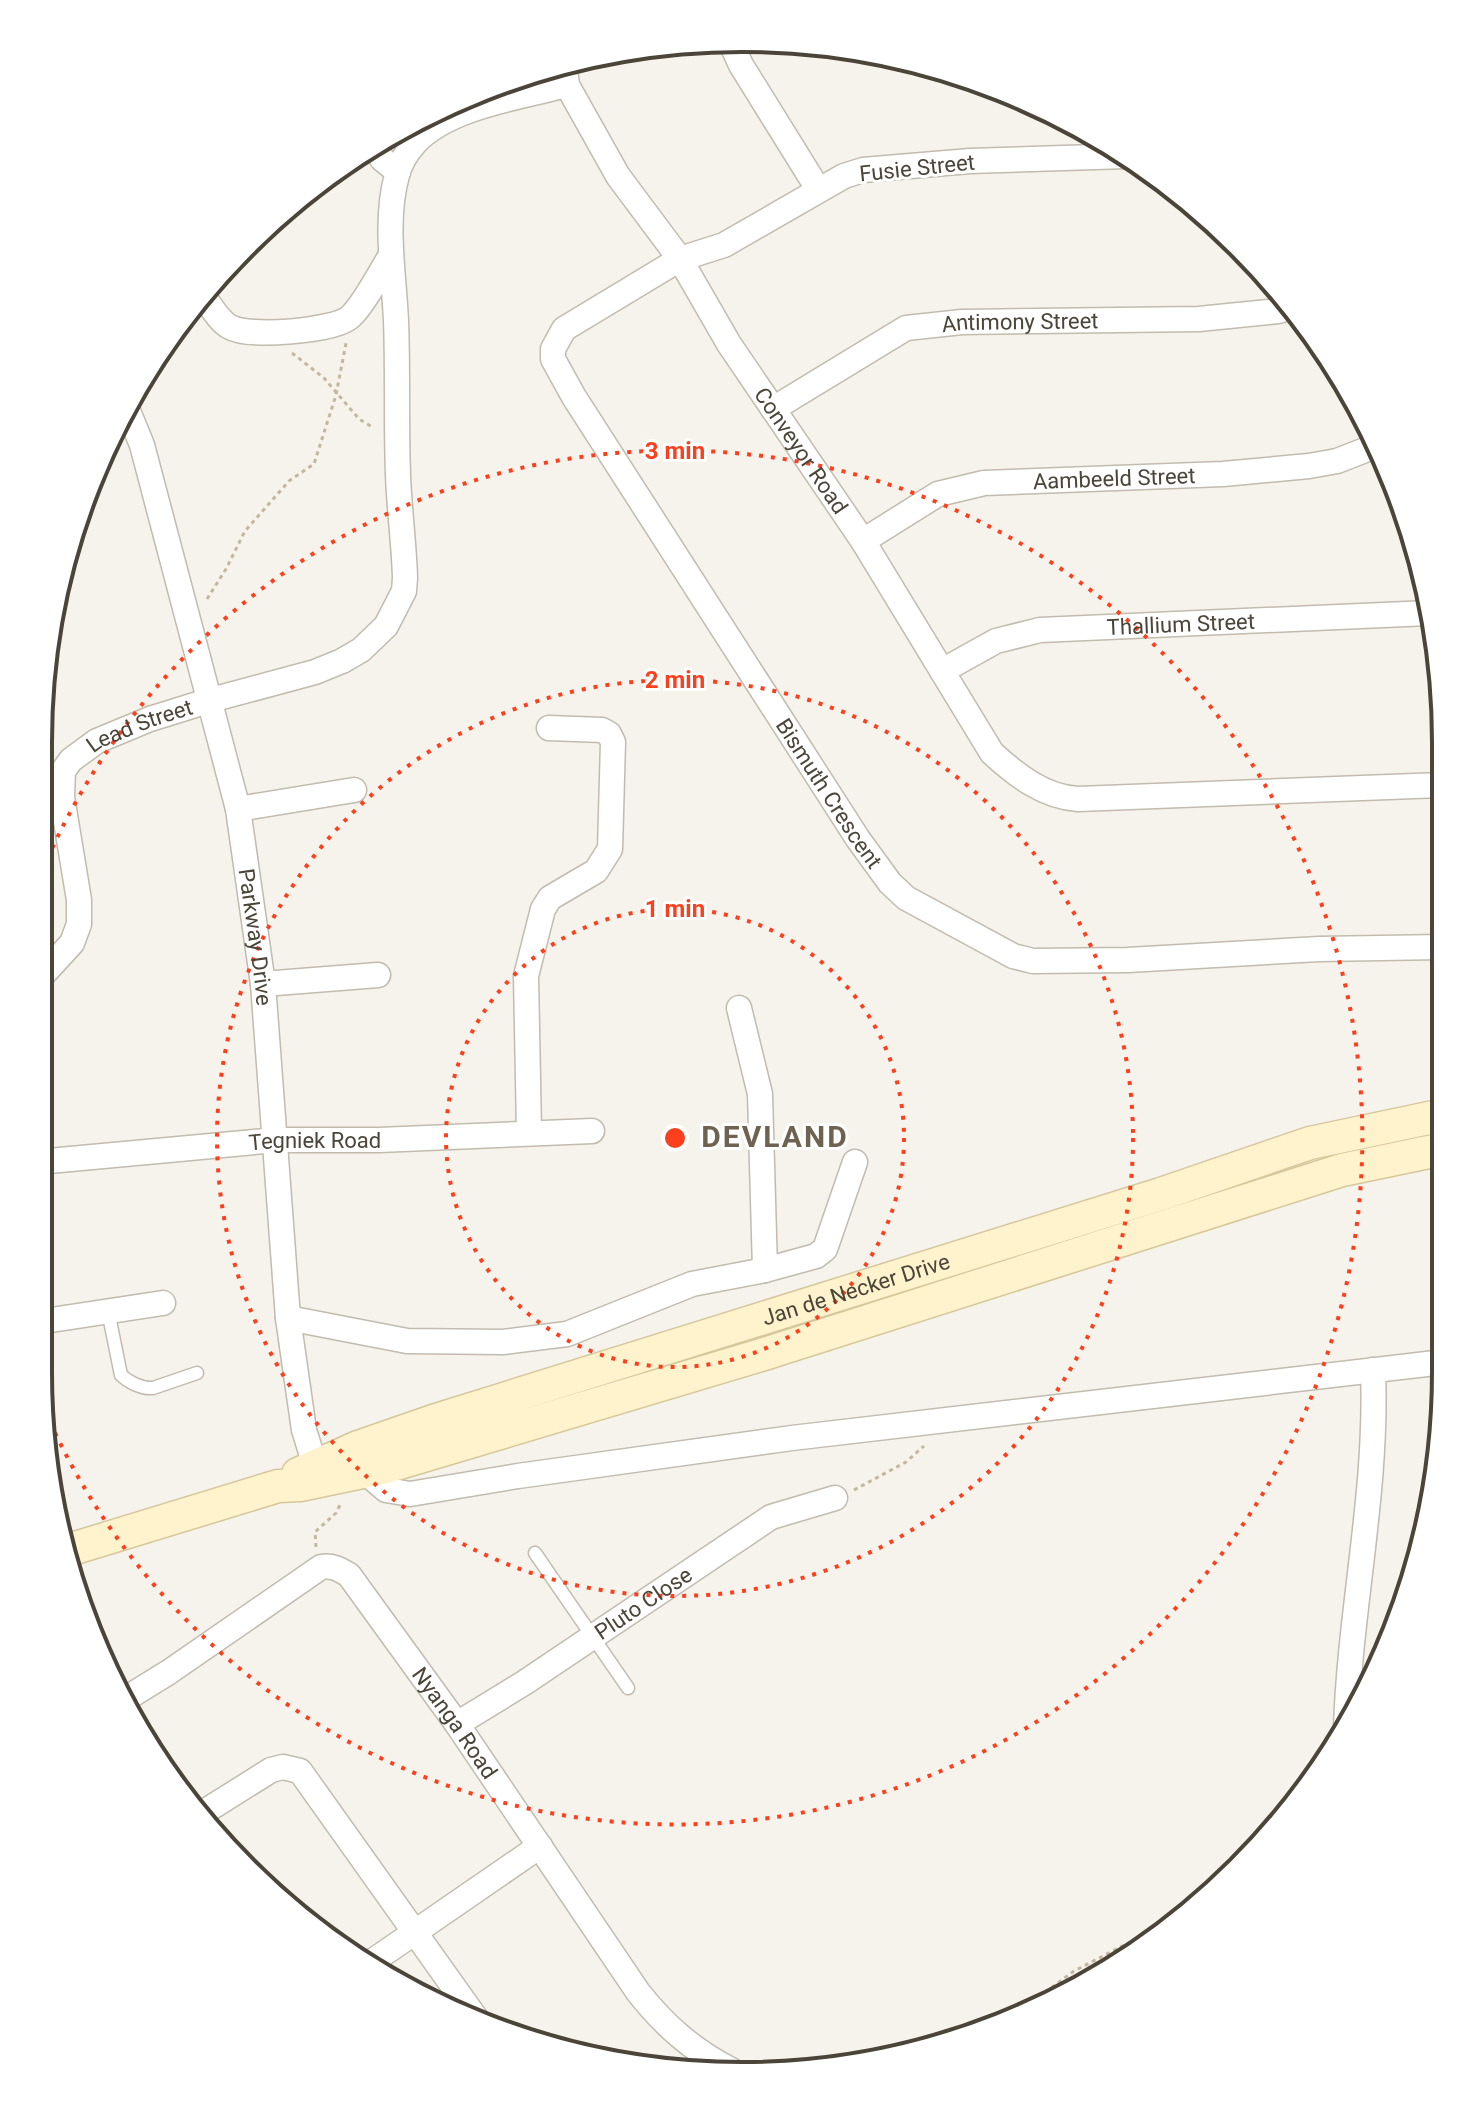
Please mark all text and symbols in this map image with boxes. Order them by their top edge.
street label: Fusie Street [858,150,976,186]
street label: Antimony Street [940,308,1099,337]
street label: Conveyor Road [750,383,853,518]
text: 3 min [645,437,705,465]
street label: Aambeeld Street [1032,463,1196,494]
street label: Thallium Street [1106,608,1255,640]
text: 2 min [645,666,705,694]
street label: Lead Street [81,694,195,757]
street label: Bismuth Crescent [771,714,887,873]
street label: Parkway Drive [234,867,277,1007]
text: 1 min [645,895,705,923]
district label: DEVLAND [701,1119,849,1154]
centre of rings [661,1124,689,1152]
street label: Tegniek Road [248,1128,381,1155]
street label: Jan de Necker Drive [759,1248,953,1330]
street label: Pluto Close [590,1561,696,1644]
street label: Nyanga Road [407,1662,503,1783]

